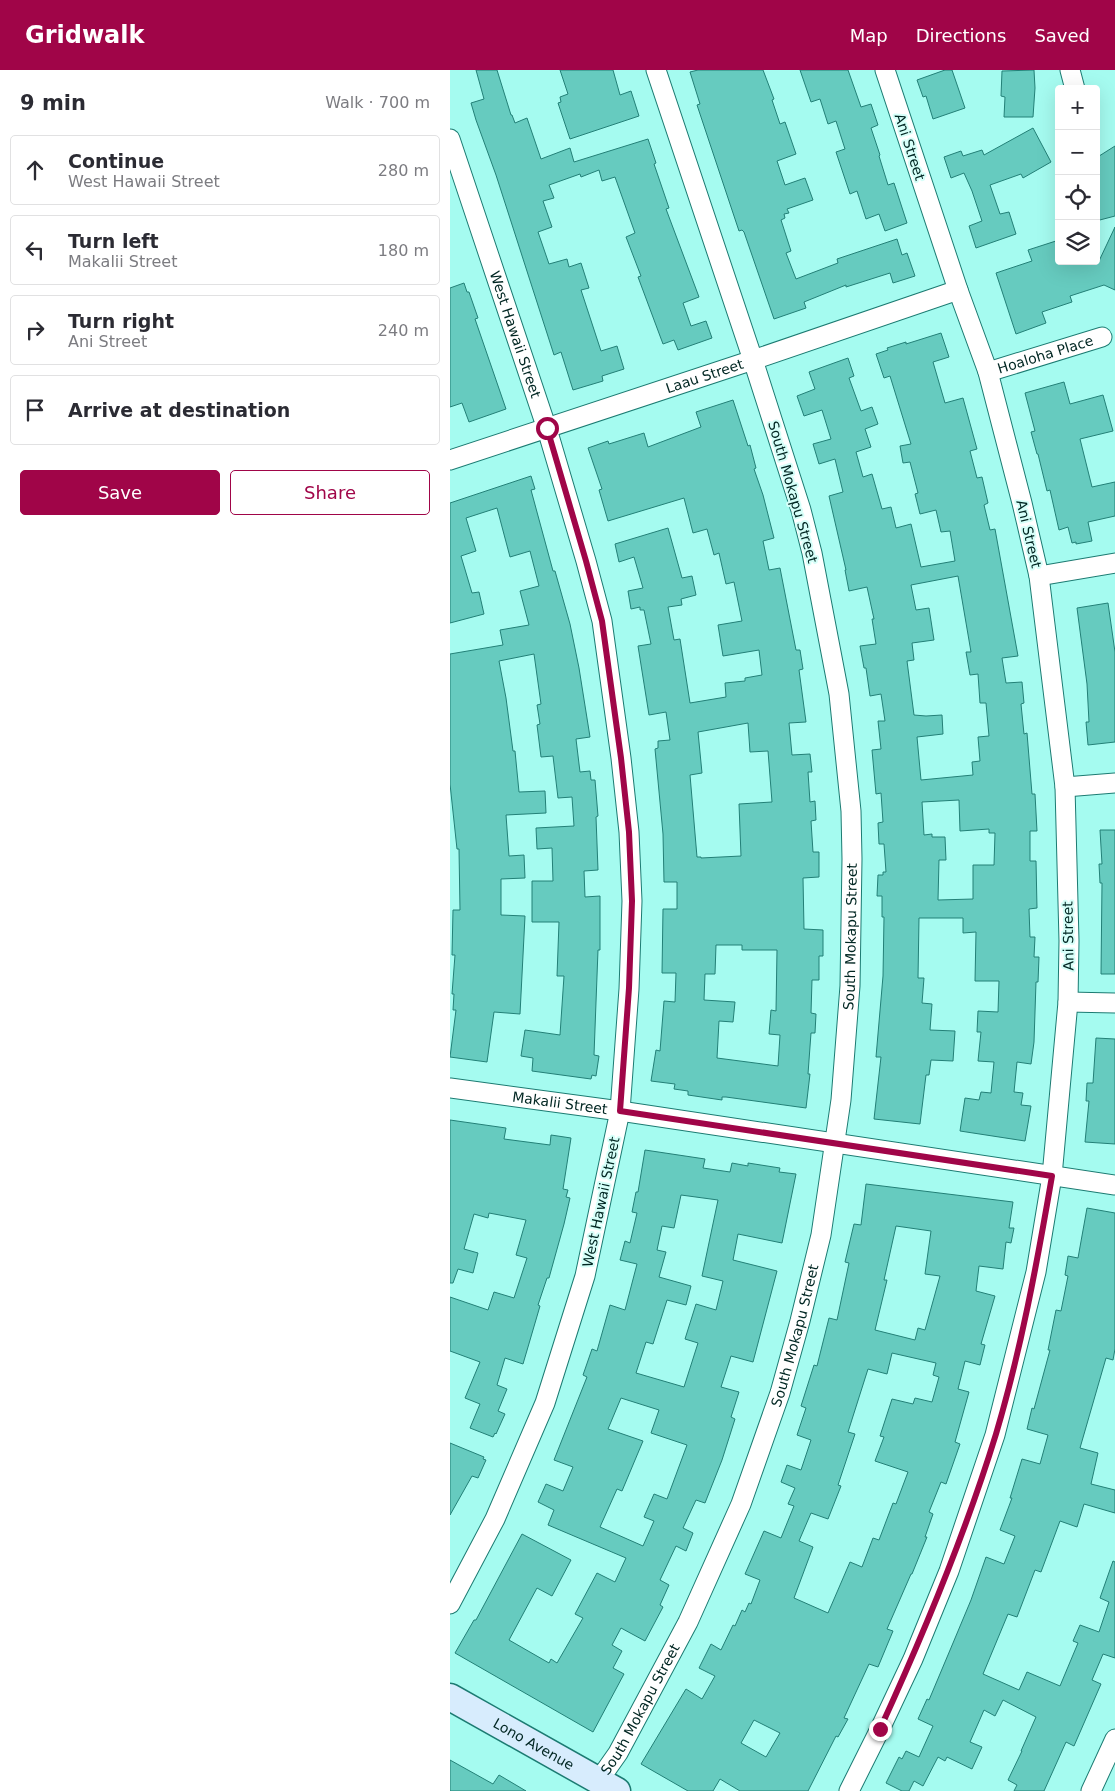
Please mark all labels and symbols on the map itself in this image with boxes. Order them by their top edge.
street label: Ani Street [892,112,928,183]
street label: West Hawaii Street [487,269,544,400]
street label: Hoaloha Place [996,332,1095,377]
street label: Laau Street [664,356,746,396]
route start [536,417,559,440]
street label: South Mokapu Street [765,419,821,565]
street label: Ani Street [1013,498,1045,570]
street label: South Mokapu Street [840,862,860,1011]
street label: Ani Street [1059,901,1077,971]
street label: Makalii Street [511,1089,609,1117]
street label: West Hawaii Street [579,1135,623,1269]
street label: South Mokapu Street [768,1262,822,1409]
street label: South Mokapu Street [597,1641,683,1778]
street label: Lono Avenue [490,1715,577,1773]
route end [869,1718,892,1741]

